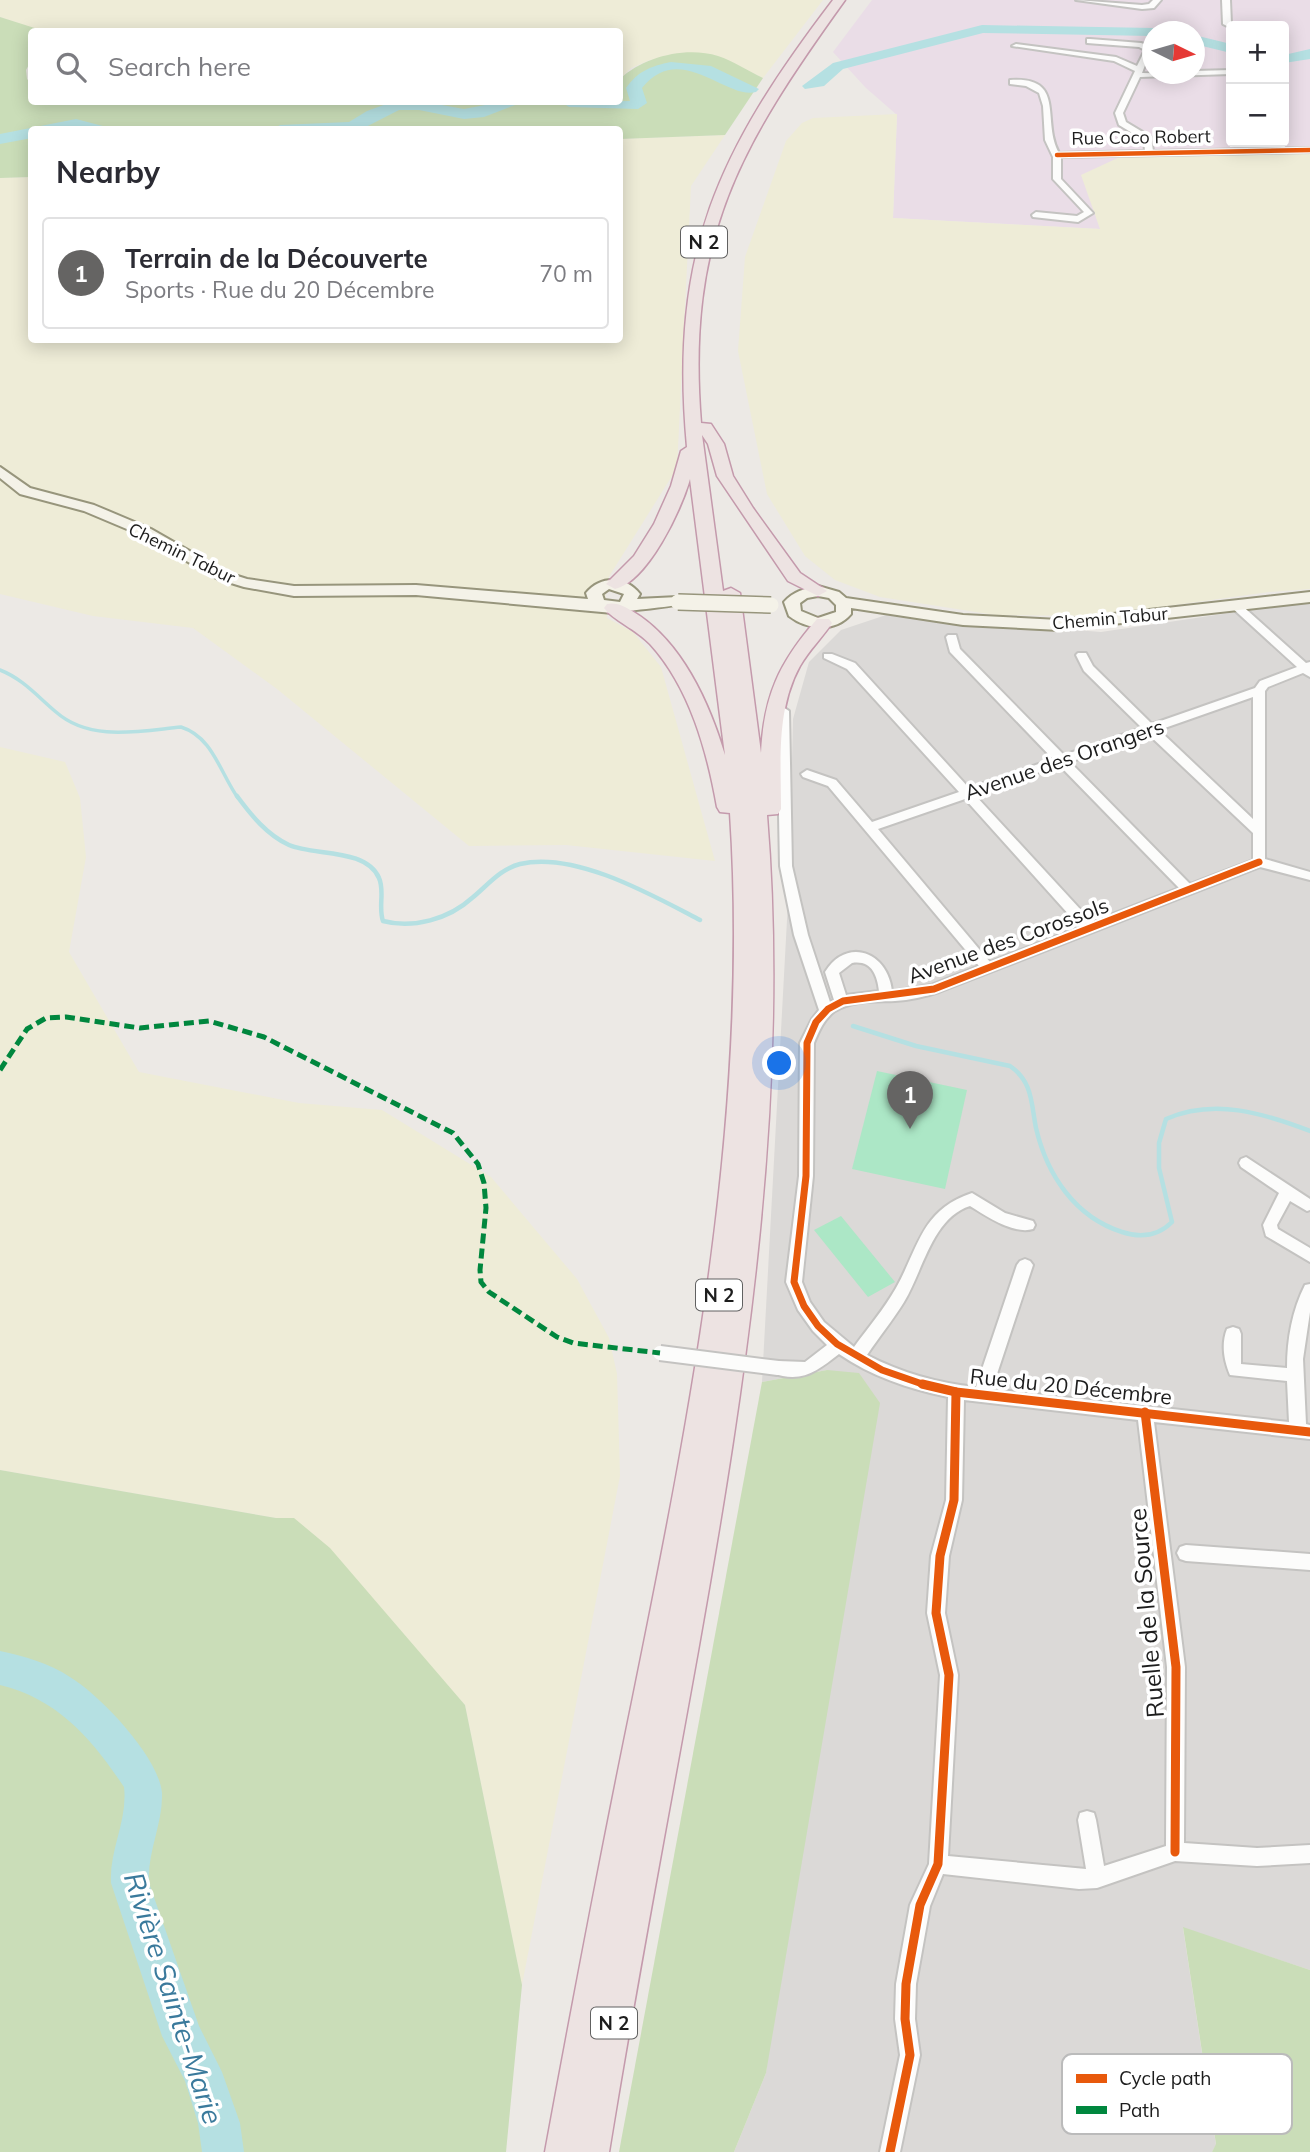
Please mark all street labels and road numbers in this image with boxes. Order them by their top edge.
street label: Rue Coco Robert [1071,124,1211,150]
road number: N 2 [681,226,727,258]
street label: Chemin Tabur [125,517,240,589]
street label: Chemin Tabur [1051,601,1169,635]
street label: Avenue des Orangers [961,713,1167,805]
street label: Avenue des Corossols [904,892,1112,988]
road number: N 2 [696,1280,742,1310]
street label: Rue du 20 Décembre [969,1362,1173,1410]
street label: Ruelle de la Source [1122,1507,1170,1719]
road number: N 2 [591,2008,637,2038]

